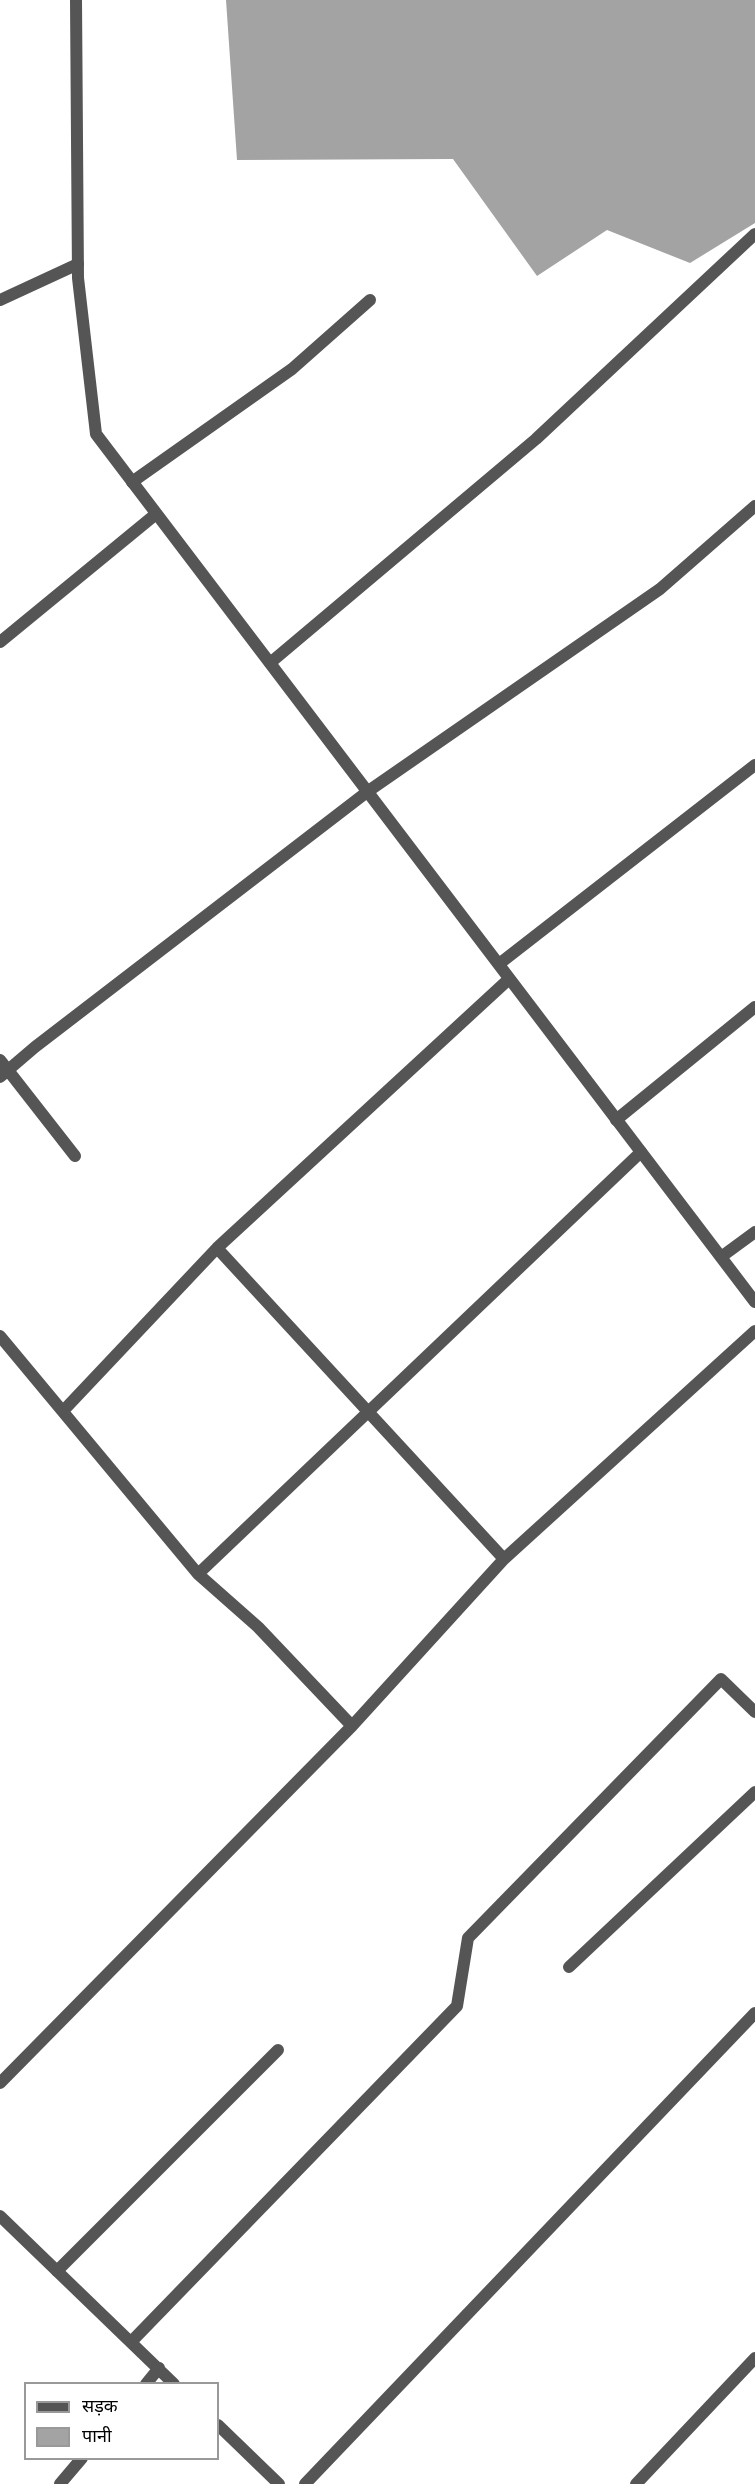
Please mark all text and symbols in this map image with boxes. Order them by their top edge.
legend [24,2382,219,2460]
text: सड़क [82,2396,118,2416]
text: पानी [82,2426,112,2446]

